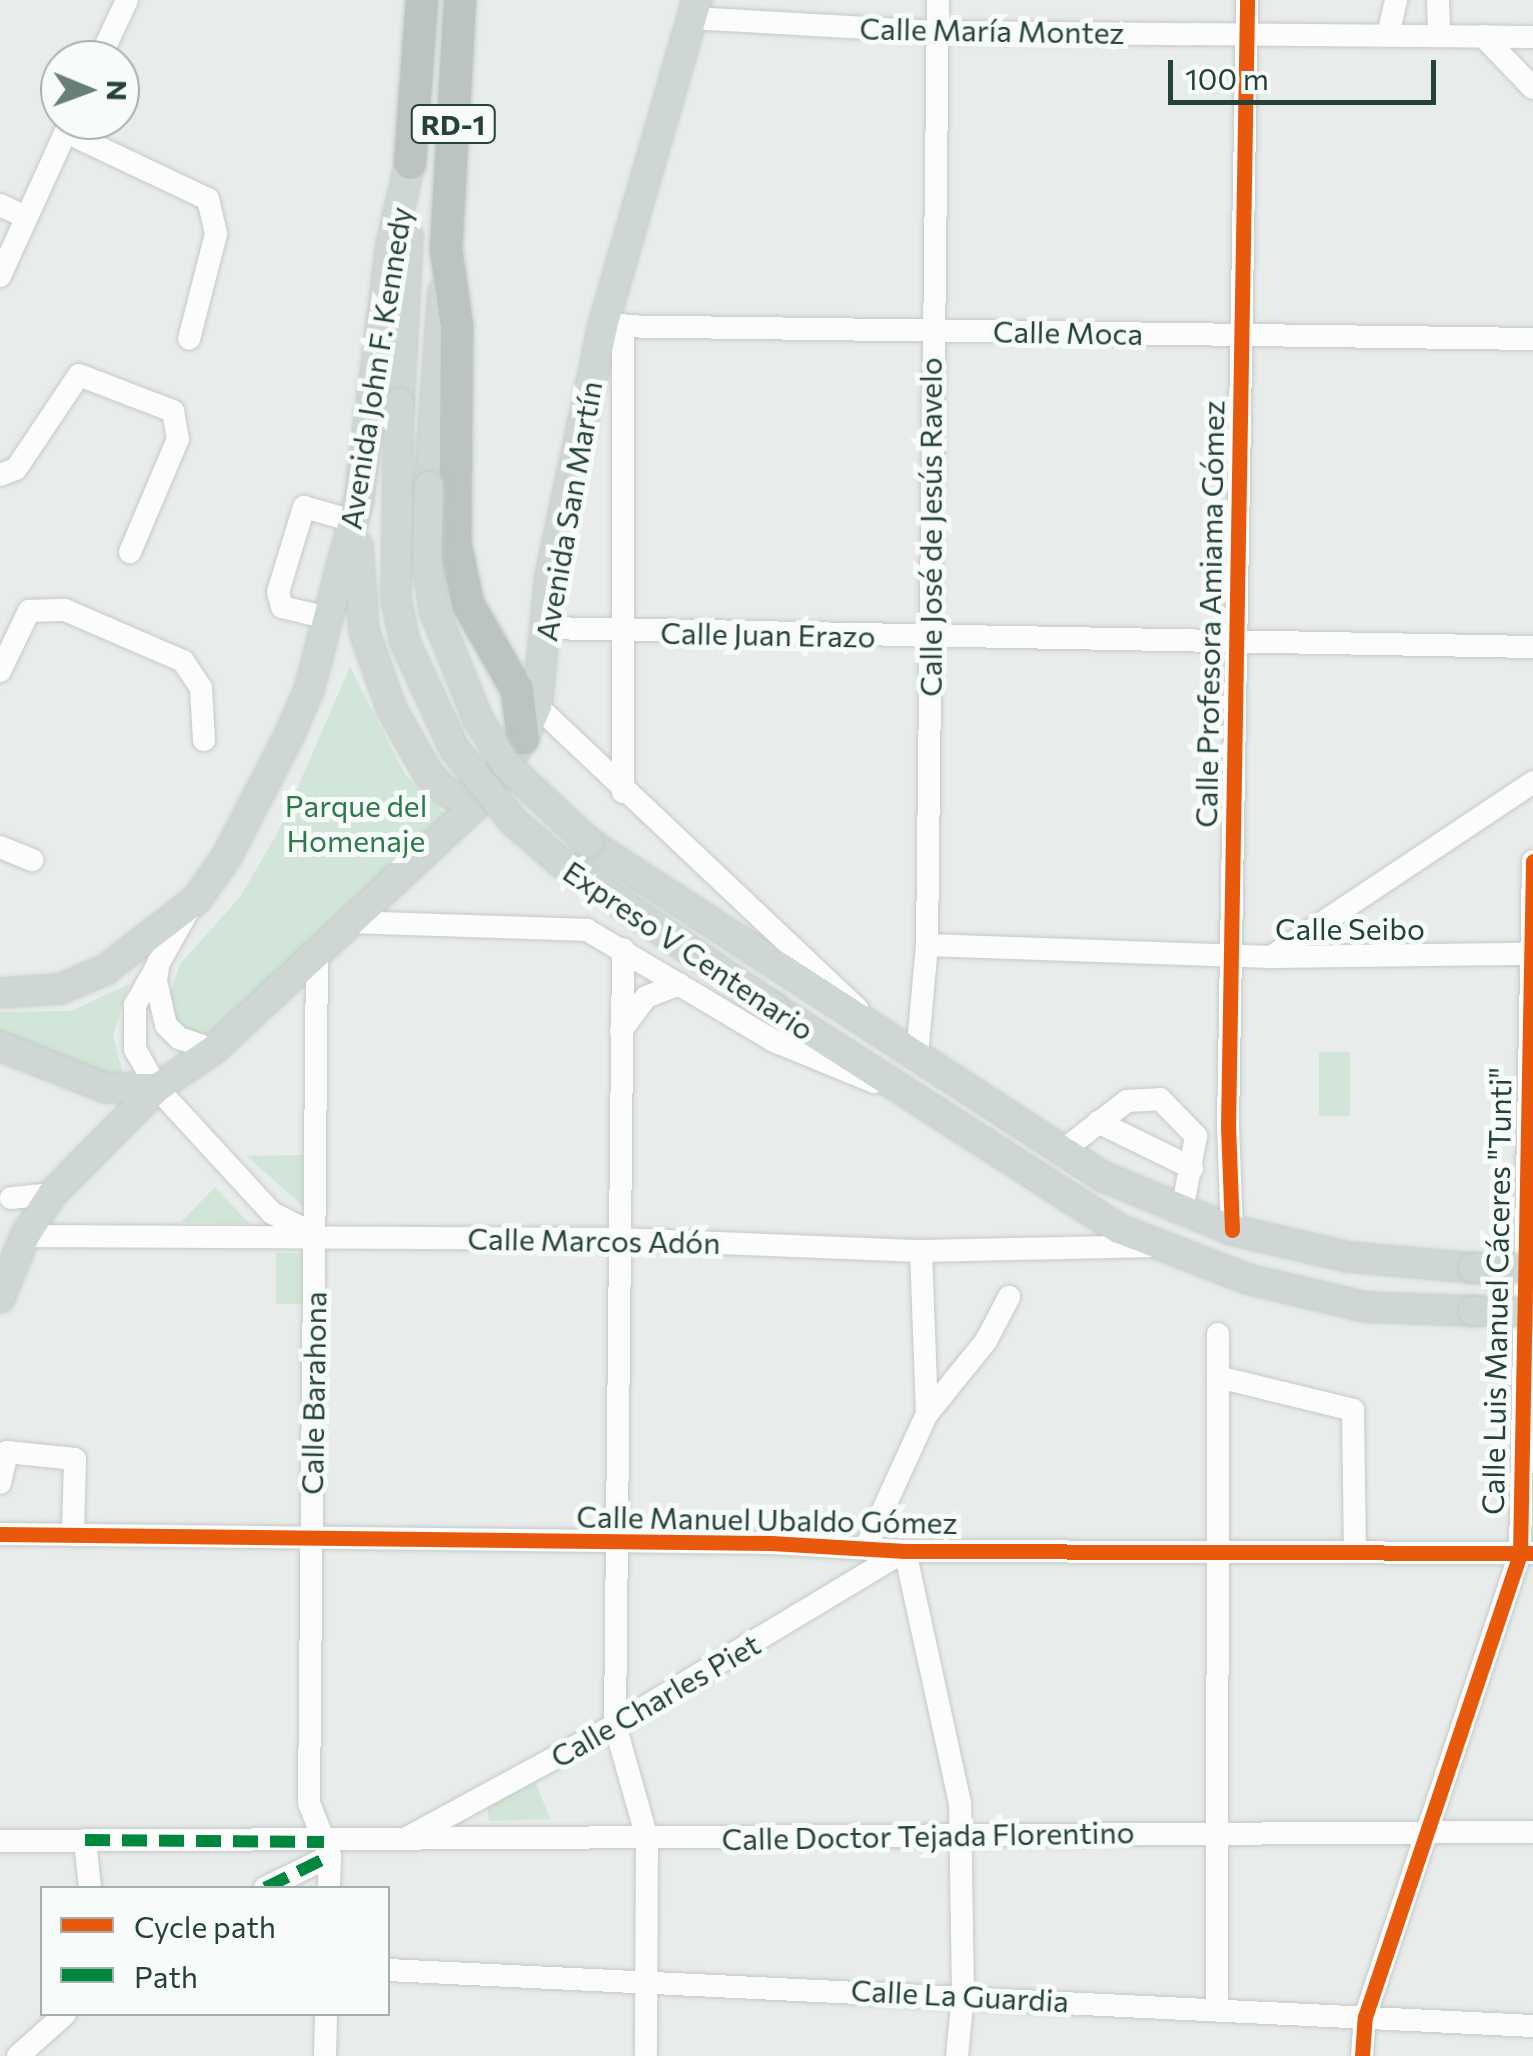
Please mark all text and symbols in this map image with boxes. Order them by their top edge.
street label: Calle María Montez [859,10,1125,50]
north arrow [40,40,140,140]
scale bar [1173,40,1440,102]
text: 100 m [1185,59,1269,96]
text: N [101,80,135,101]
road number: RD-1 [410,101,496,147]
street label: Avenida John F. Kennedy [332,204,418,532]
street label: Calle Moca [993,313,1143,351]
street label: Calle José de Jesús Ravelo [912,357,948,697]
street label: Avenida San Martín [527,378,609,644]
street label: Calle Profesora Amiama Gómez [1187,400,1231,828]
street label: Calle Juan Erazo [660,614,876,654]
park label: Parque del Homenaje [285,787,427,858]
street label: Expreso V Centenario [557,853,821,1047]
street label: Calle Seibo [1275,910,1425,946]
street label: Calle Luis Manuel Cáceres "Tunti" [1474,1067,1518,1515]
street label: Calle Marcos Adón [467,1220,721,1260]
street label: Calle Barahona [293,1291,333,1495]
street label: Calle Manuel Ubaldo Gómez [576,1498,958,1540]
street label: Calle Charles Piet [544,1625,766,1775]
street label: Calle Doctor Tejada Florentino [721,1813,1135,1857]
legend [40,1886,390,2016]
text: Cycle path [134,1907,276,1944]
text: Path [134,1957,198,1994]
street label: Calle La Guardia [850,1971,1070,2019]

